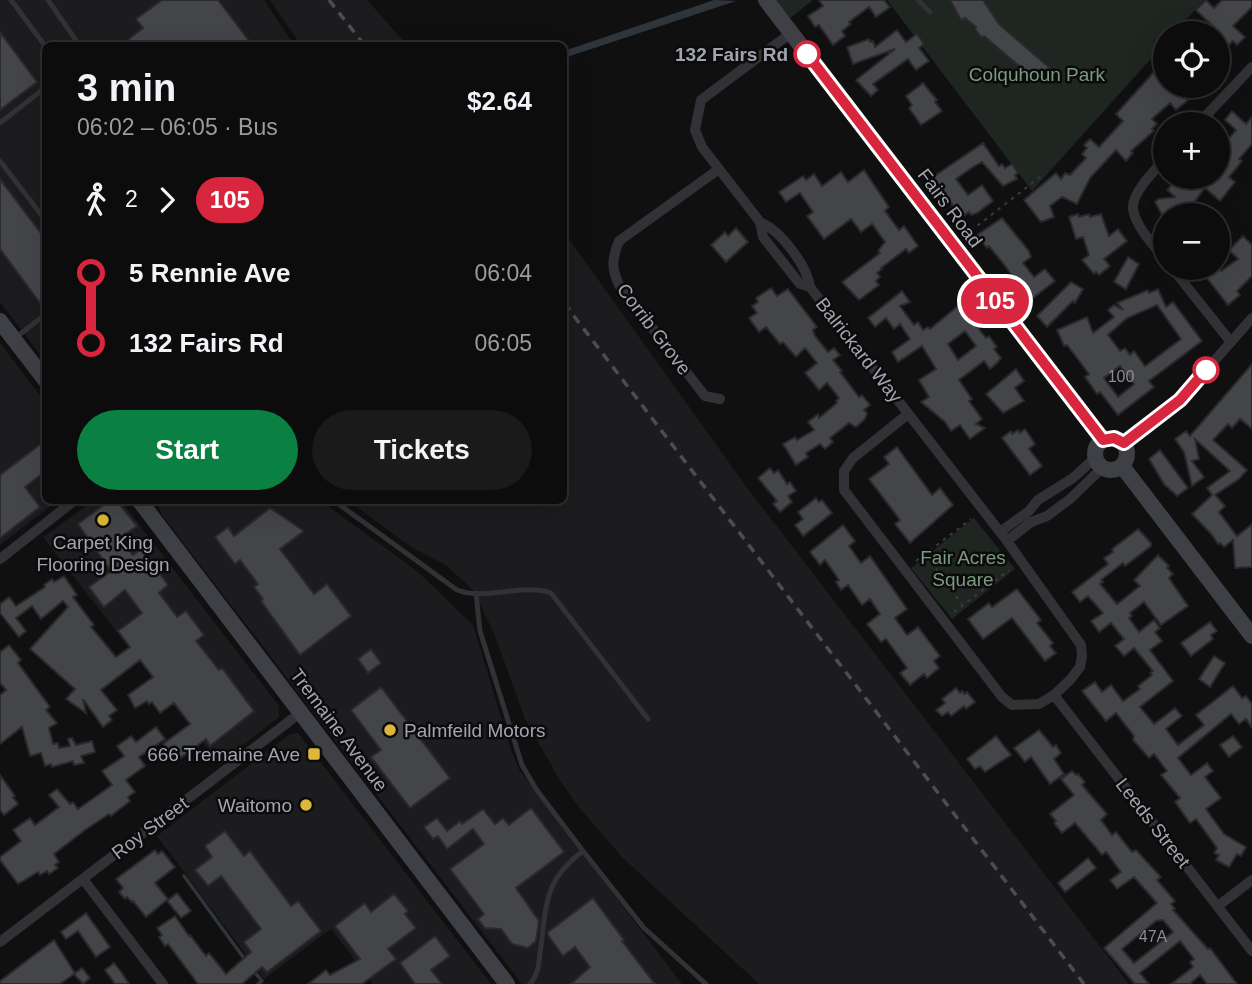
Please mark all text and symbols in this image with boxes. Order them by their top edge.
map controls [1153,21,1230,280]
button: locate [1153,21,1230,98]
marker: 132 Fairs Rd [794,41,820,67]
place label: 132 Fairs Rd [675,44,788,65]
park label: Colquhoun Park [969,64,1106,85]
text: 3 min [77,67,176,109]
text: $2.64 [467,86,532,116]
button: + [1153,112,1230,189]
text: 06:02 – 06:05 · Bus [77,114,278,140]
street label: Fairs Road [914,165,986,251]
icon: walk [77,181,115,219]
icon: forward [148,181,186,219]
text: 2 [125,186,138,212]
text: 105 [210,186,250,213]
button: − [1153,203,1230,280]
text: 5 Rennie Ave [129,258,290,288]
text: 06:04 [474,260,532,286]
line badge: 105 [955,278,1035,324]
street label: Corrib Grove [613,279,695,379]
text: 105 [975,287,1015,314]
street label: Balrickard Way [812,293,907,407]
text: 132 Fairs Rd [129,328,284,358]
text: 06:05 [474,330,532,356]
unlabelled marker [1193,357,1219,383]
house number: 100 [1108,368,1134,385]
button: Start [77,410,298,490]
button: Tickets [312,410,532,490]
marker: Carpet King Flooring Design [95,512,111,528]
place label: Carpet King Flooring Design [36,532,170,575]
park label: Fair Acres Square [920,547,1006,590]
street label: Tremaine Avenue [286,665,392,795]
place label: Palmfeild Motors [404,720,546,741]
marker: Palmfeild Motors [382,722,398,738]
place label: 666 Tremaine Ave [147,744,300,765]
marker: 666 Tremaine Ave [306,746,322,762]
street label: Leeds Street [1112,774,1195,872]
street label: Roy Street [108,792,193,863]
place label: Waitomo [218,795,292,816]
marker: Waitomo [298,797,314,813]
house number: 47A [1139,928,1168,945]

